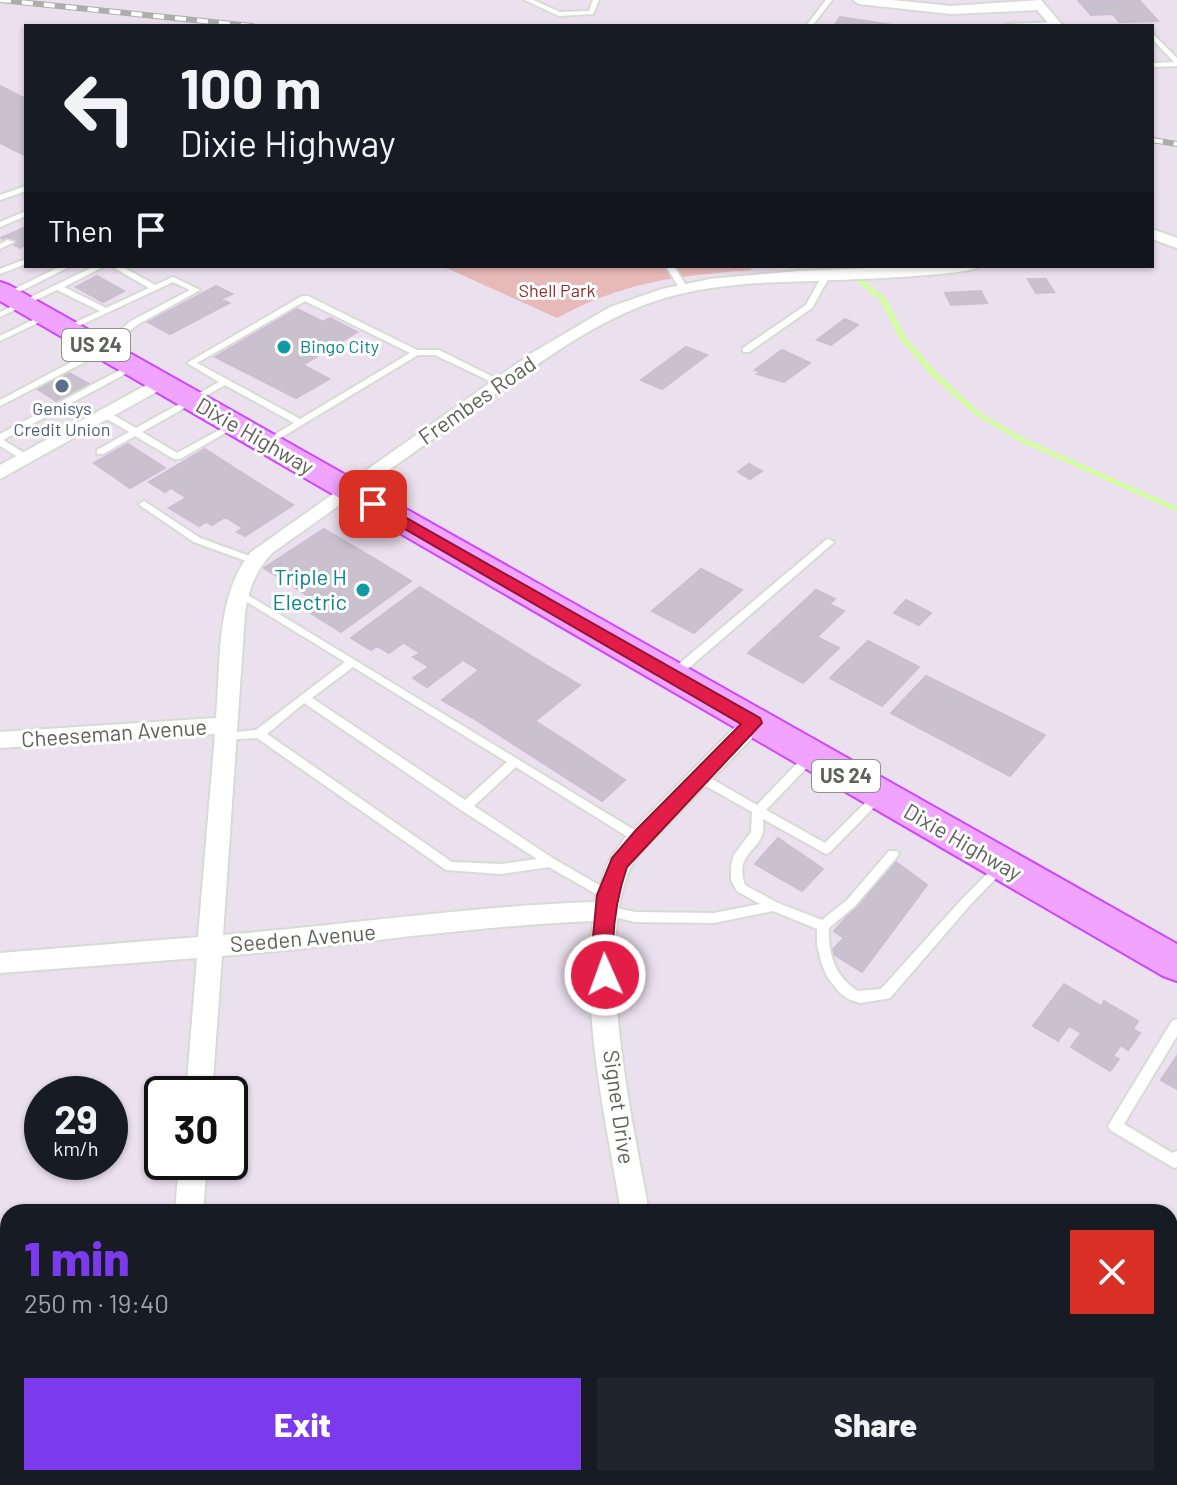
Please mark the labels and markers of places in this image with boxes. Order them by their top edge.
place label: Bingo City [300,335,379,357]
marker: Bingo City [275,338,293,356]
marker: Genisys Credit Union [53,377,71,395]
place label: Genisys Credit Union [13,397,111,440]
pin [339,470,407,538]
place label: Triple H Electric [272,563,347,614]
marker: Triple H Electric [354,581,372,599]

